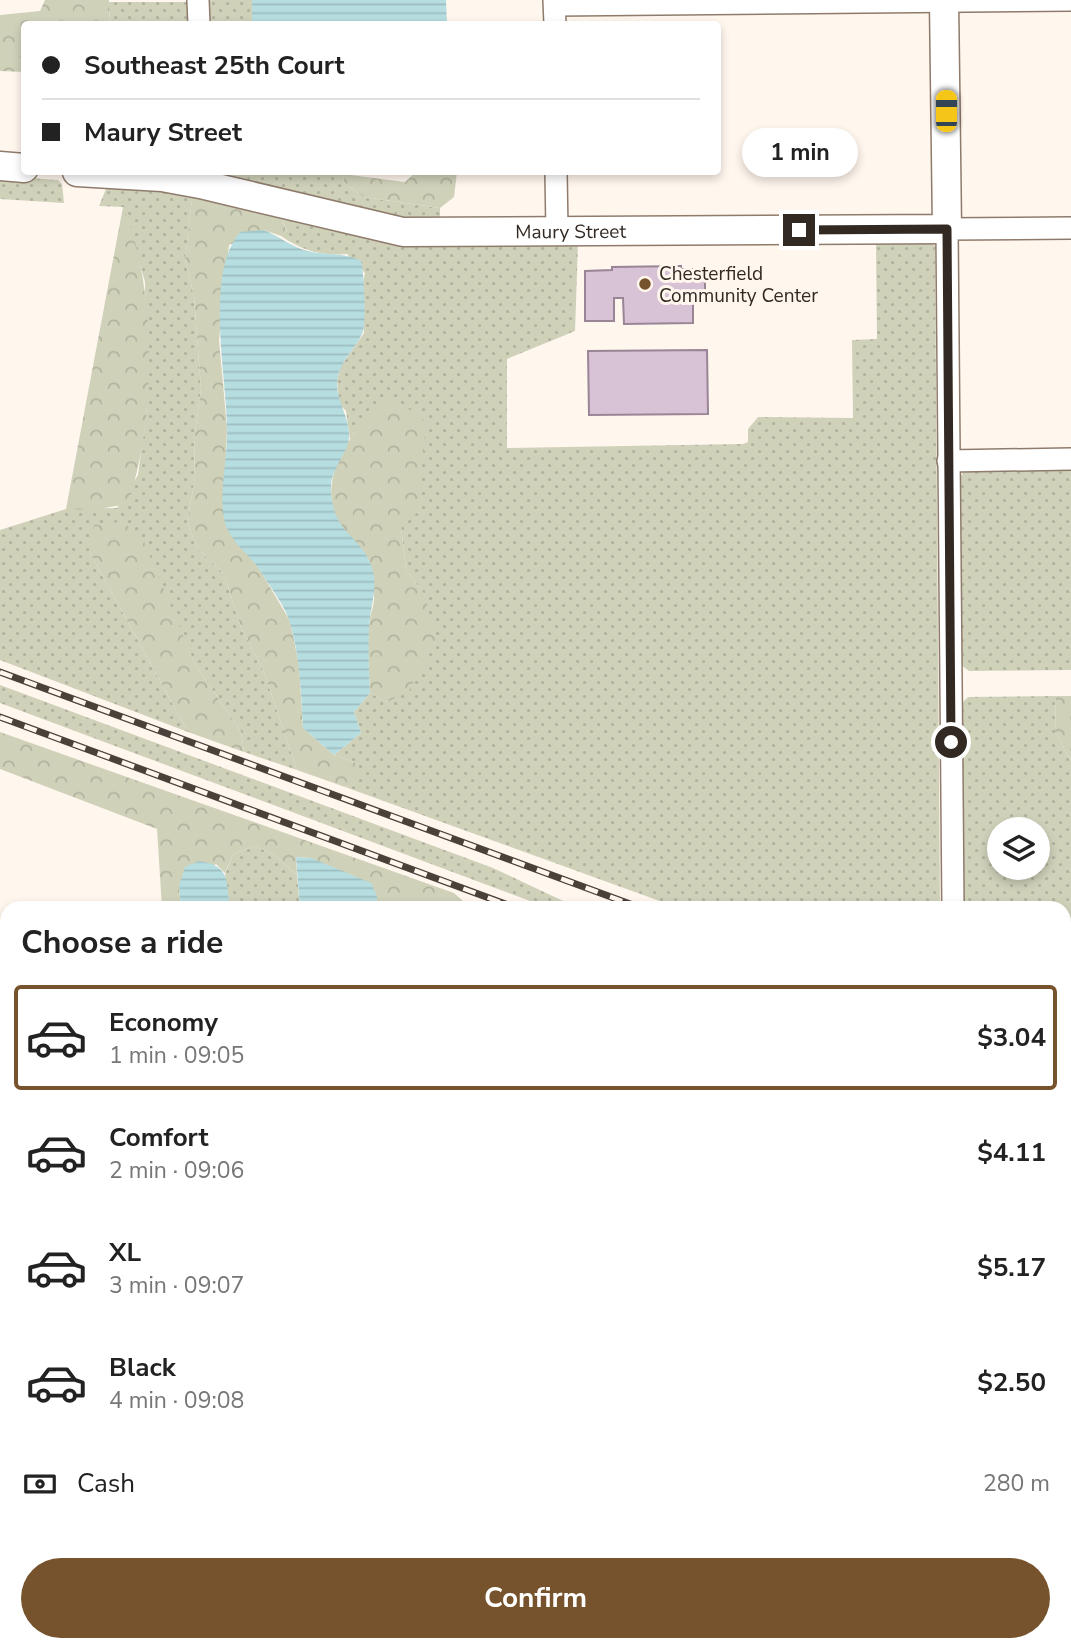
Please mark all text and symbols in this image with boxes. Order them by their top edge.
text: Southeast 25th Court [84,48,345,83]
car [936,90,957,132]
text: Maury Street [84,115,242,150]
callout: 1 min [741,128,857,177]
text: 1 min [770,137,830,168]
route end [783,214,815,246]
street label: Maury Street [515,219,626,245]
place label: Chesterfield Community Center [659,261,818,309]
marker: Chesterfield Community Center [637,276,653,292]
route start [935,726,967,758]
map controls [987,817,1050,880]
button: layers [987,817,1050,880]
text: Choose a ride [21,921,223,964]
text: Economy [109,1005,218,1040]
icon: car [25,1006,88,1069]
text: $3.04 [977,1020,1046,1055]
text: 1 min · 09:05 [109,1040,244,1071]
text: Comfort [109,1120,209,1155]
icon: car [25,1121,88,1184]
text: $4.11 [977,1135,1046,1170]
text: 2 min · 09:06 [109,1155,244,1186]
text: XL [109,1235,141,1270]
icon: car [25,1236,88,1299]
text: $5.17 [977,1250,1046,1285]
text: 3 min · 09:07 [109,1270,244,1301]
text: Black [109,1350,176,1385]
icon: car [25,1351,88,1414]
text: $2.50 [977,1365,1046,1400]
text: 4 min · 09:08 [109,1385,244,1416]
icon: cash [21,1465,59,1503]
text: Cash [77,1466,135,1501]
text: 280 m [983,1468,1050,1499]
button: Confirm [21,1558,1050,1638]

